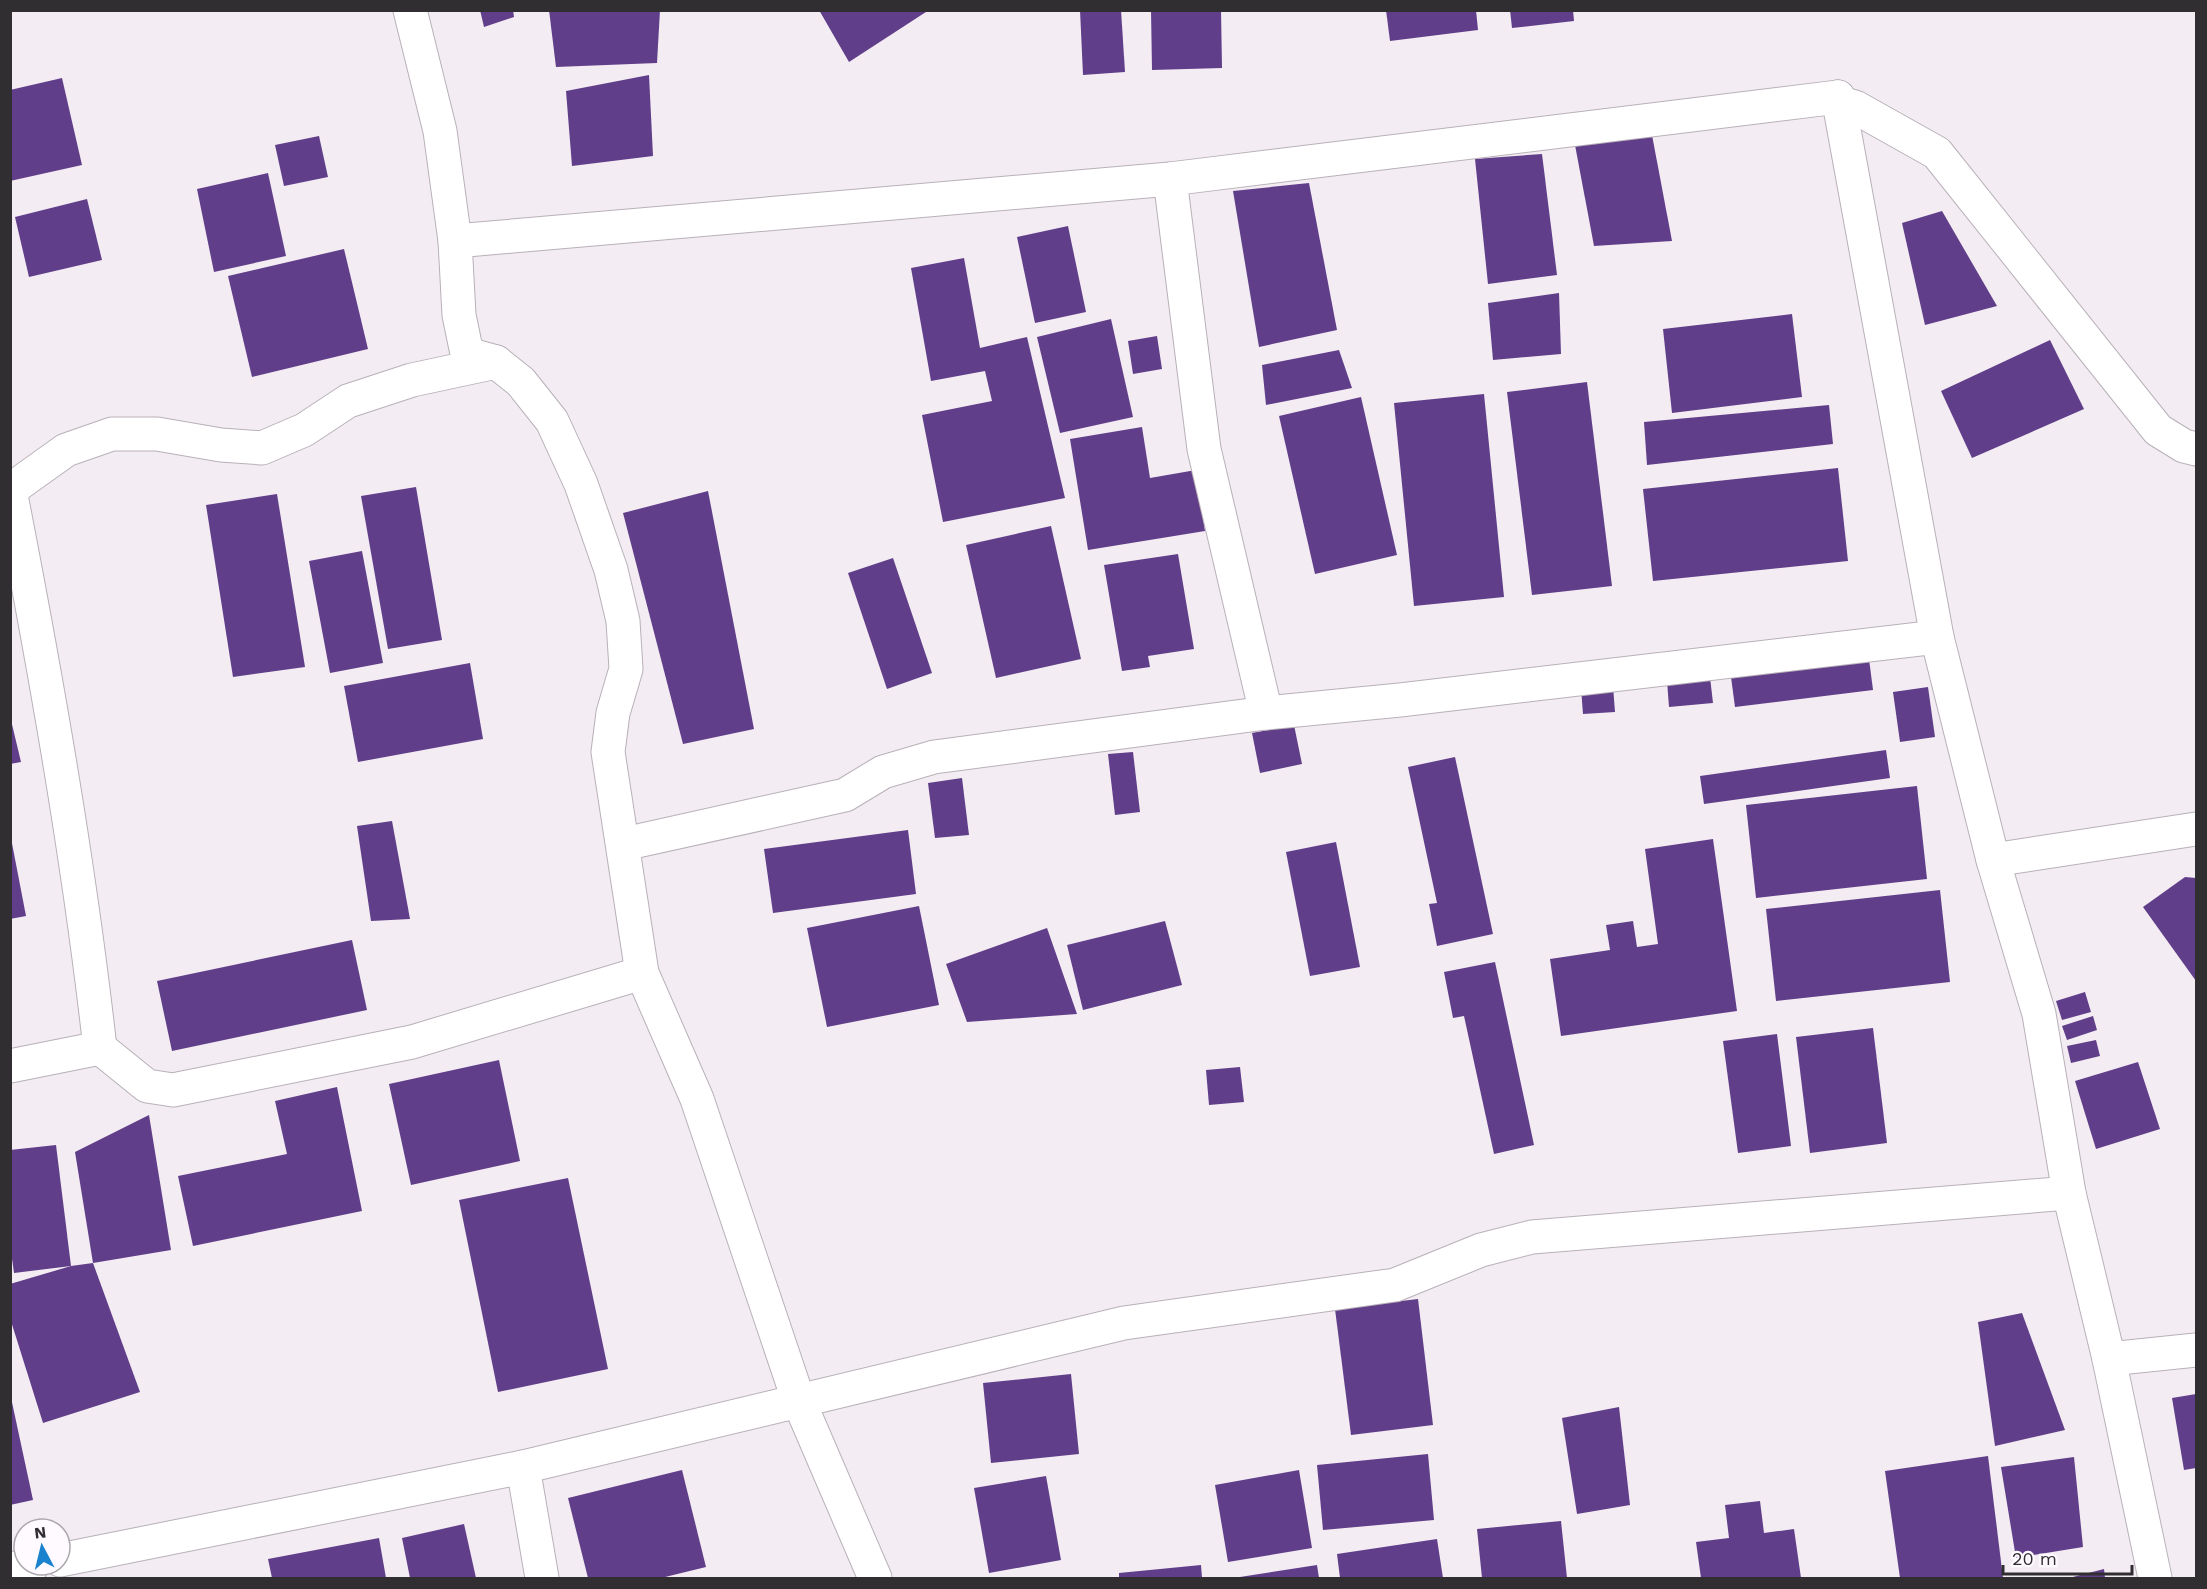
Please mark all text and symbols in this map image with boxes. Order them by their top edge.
north arrow [12,1517,72,1577]
text: N [33,1522,47,1543]
scale bar [2003,1538,2132,1576]
text: 20 m [2012,1548,2057,1569]

